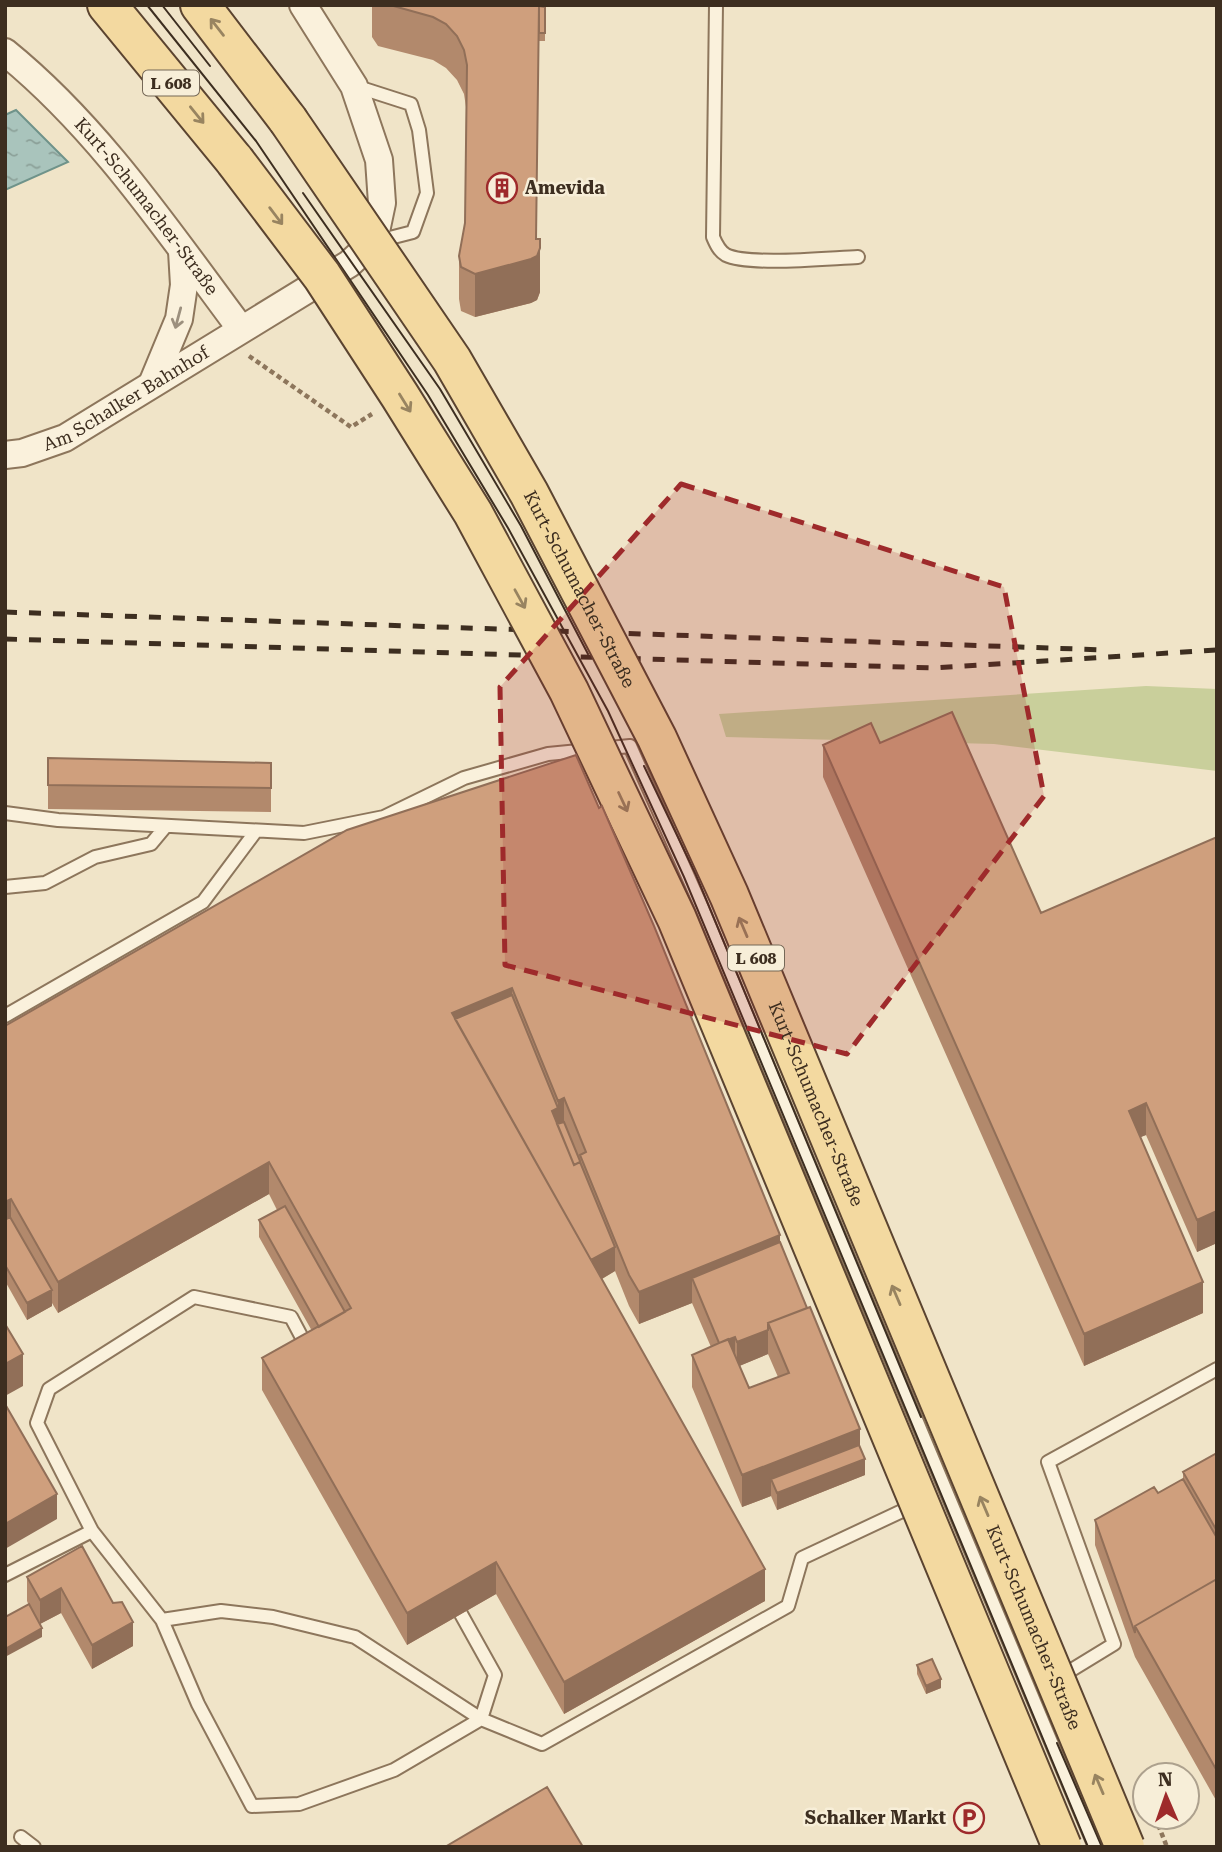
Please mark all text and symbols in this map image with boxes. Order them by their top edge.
one-way arrow [209,18,224,36]
road number: L 608 [143,71,199,96]
one-way arrow [189,105,205,123]
street label: Kurt-Schumacher-Straße [71,113,223,299]
building icon: Amevida [485,171,519,205]
place label: Amevida [525,177,605,198]
one-way arrow [269,206,284,224]
one-way arrow [170,307,183,329]
street label: Am Schalker Bahnhof [40,341,213,455]
one-way arrow [398,393,412,413]
street label: Kurt-Schumacher-Straße [520,487,640,691]
one-way arrow [513,589,527,609]
one-way arrow [616,791,630,812]
one-way arrow [736,917,749,938]
road number: L 608 [728,946,784,970]
street label: Kurt-Schumacher-Straße [765,999,868,1209]
one-way arrow [889,1285,902,1307]
one-way arrow [976,1495,989,1517]
street label: Kurt-Schumacher-Straße [982,1522,1086,1733]
north arrow [1131,1761,1201,1831]
text: N [1158,1768,1174,1791]
one-way arrow [1091,1773,1104,1795]
parking icon: Schalker Markt [952,1801,986,1835]
place label: Schalker Markt [805,1807,946,1828]

